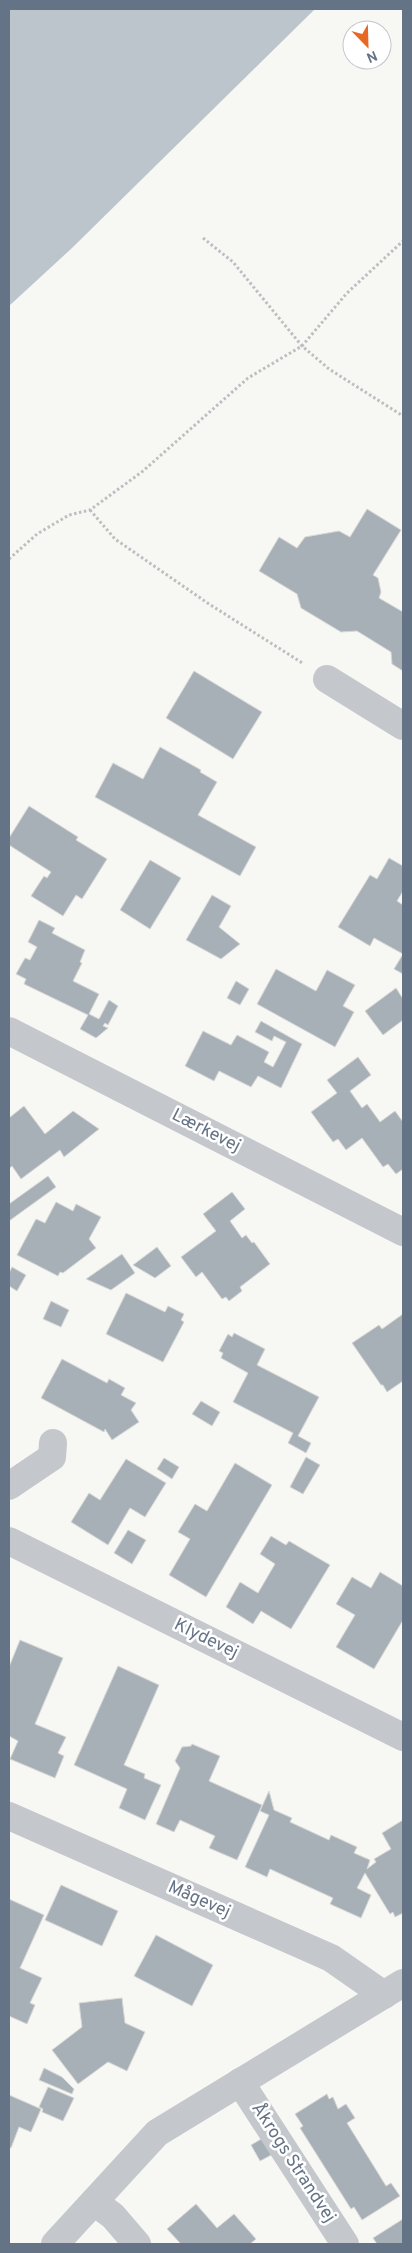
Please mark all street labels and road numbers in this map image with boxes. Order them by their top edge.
street label: Lærkevej [168,1104,244,1158]
street label: Klydevej [170,1614,242,1664]
street label: Mågevej [164,1876,234,1924]
street label: Åkrogs Strandvej [246,2099,340,2227]

